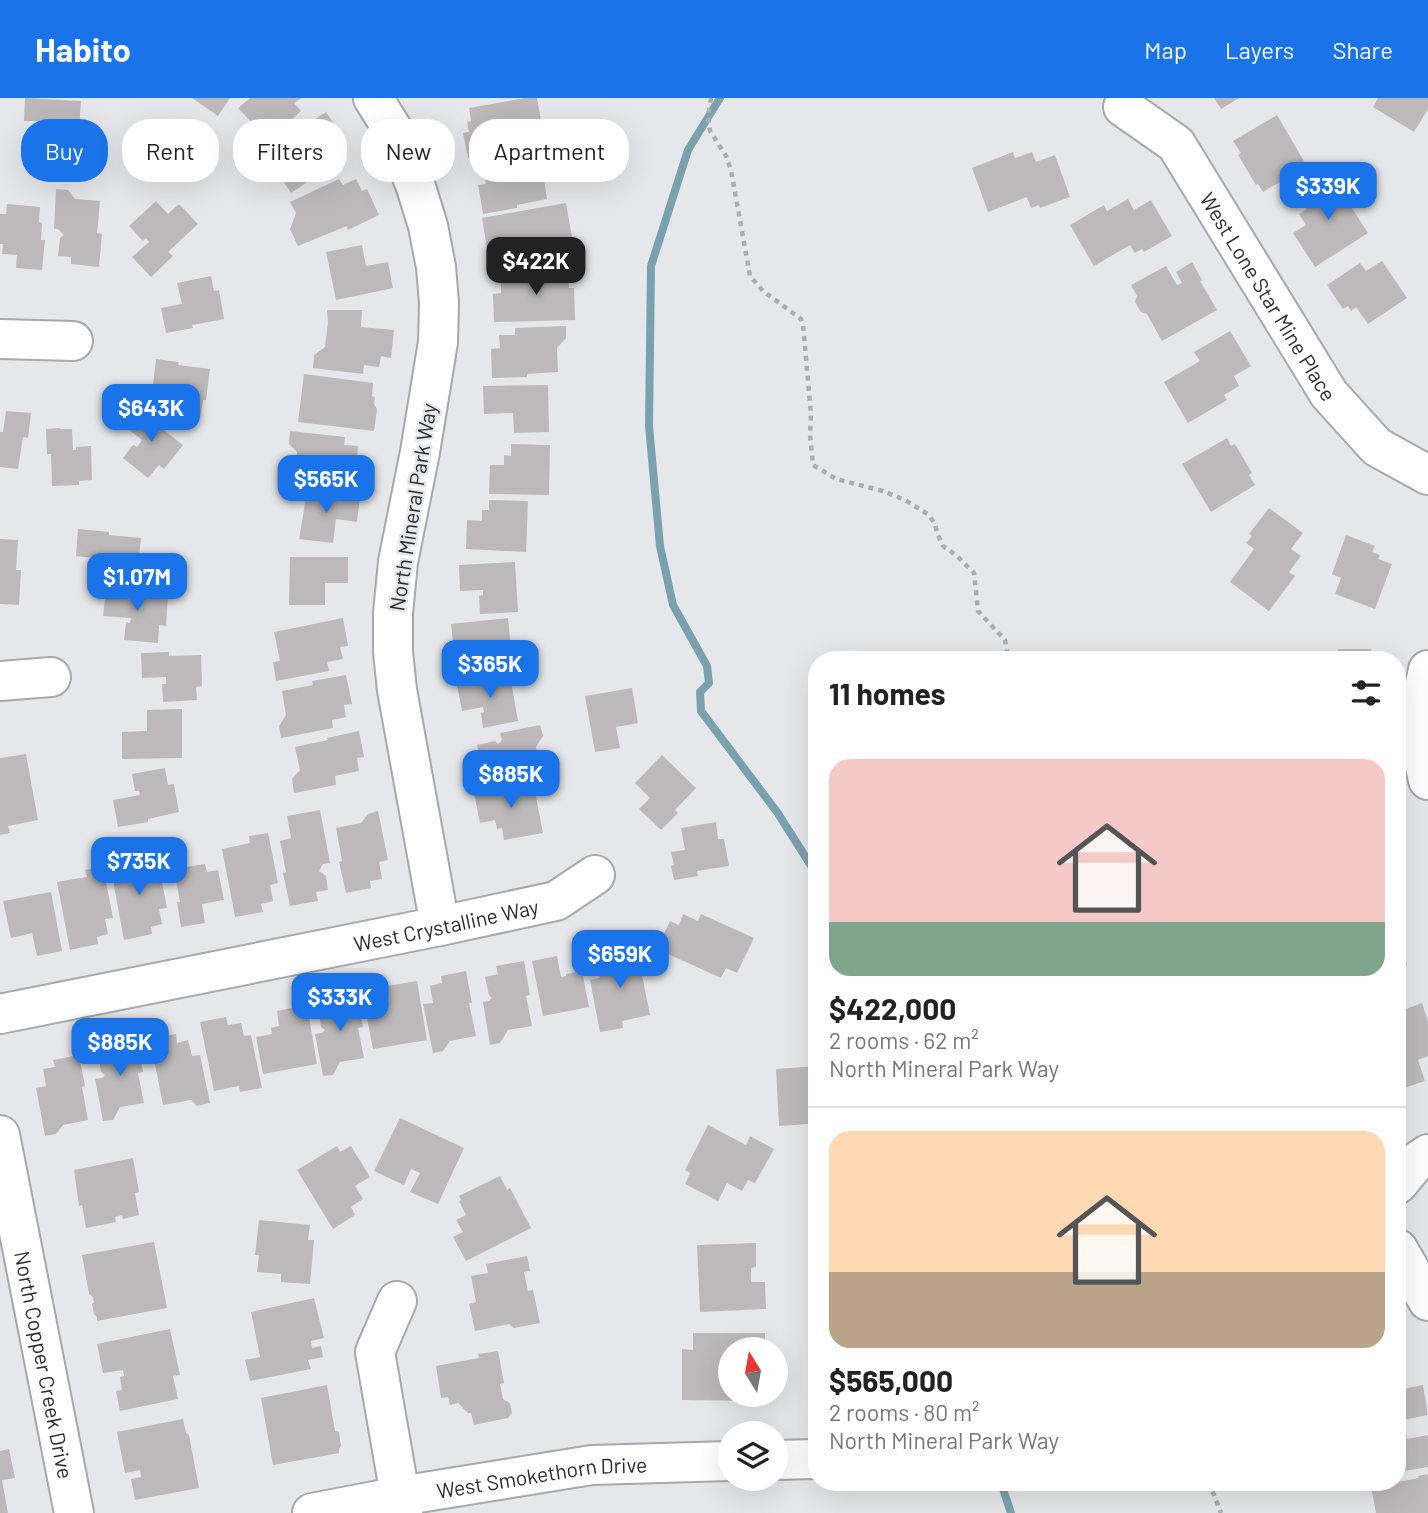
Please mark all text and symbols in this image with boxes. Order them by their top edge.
text: Habito [35,29,131,69]
text: Map [1144,35,1187,64]
text: Layers [1225,35,1294,64]
text: Share [1332,35,1393,64]
chip: Buy [21,119,108,182]
chip: Rent [122,119,219,182]
chip: Filters [233,119,347,182]
chip: New [361,119,455,182]
chip: Apartment [469,119,629,182]
pin: $339K [1279,162,1377,222]
text: $339K [1296,171,1360,199]
street label: West Lone Star Mine Place [1196,187,1342,405]
pin: $422K [487,238,585,297]
text: $422K [502,246,570,274]
pin: $643K [102,384,200,444]
text: $643K [118,393,184,421]
street label: North Mineral Park Way [383,401,441,613]
pin: $565K [277,456,375,515]
text: $565K [294,464,358,492]
pin: $1.07M [80,554,194,613]
text: $1.07M [103,562,171,590]
pin: $365K [441,640,539,700]
text: $365K [458,649,522,677]
icon: filters [1347,674,1385,712]
text: 11 homes [829,675,946,711]
pin: $885K [462,750,560,810]
text: $885K [479,759,543,787]
icon: home [1044,805,1170,931]
pin: $735K [90,838,188,897]
text: $735K [107,846,171,874]
street label: West Crystalline Way [351,893,541,955]
pin: $659K [571,930,669,990]
text: $659K [588,939,652,967]
pin: $333K [291,974,389,1033]
text: $333K [308,982,372,1010]
text: $422,000 [829,990,956,1026]
pin: $885K [71,1018,169,1078]
text: 2 rooms · 62 m² [829,1026,979,1054]
text: $885K [88,1027,152,1055]
text: North Mineral Park Way [829,1054,1059,1082]
icon: home [1044,1177,1170,1303]
street label: North Copper Creek Drive [10,1249,79,1481]
north arrow [718,1337,788,1407]
map controls [718,1337,788,1491]
text: $565,000 [829,1362,953,1398]
text: 2 rooms · 80 m² [829,1398,979,1426]
button: layers [718,1421,788,1491]
text: North Mineral Park Way [829,1426,1059,1454]
street label: West Smokethorn Drive [434,1451,648,1502]

